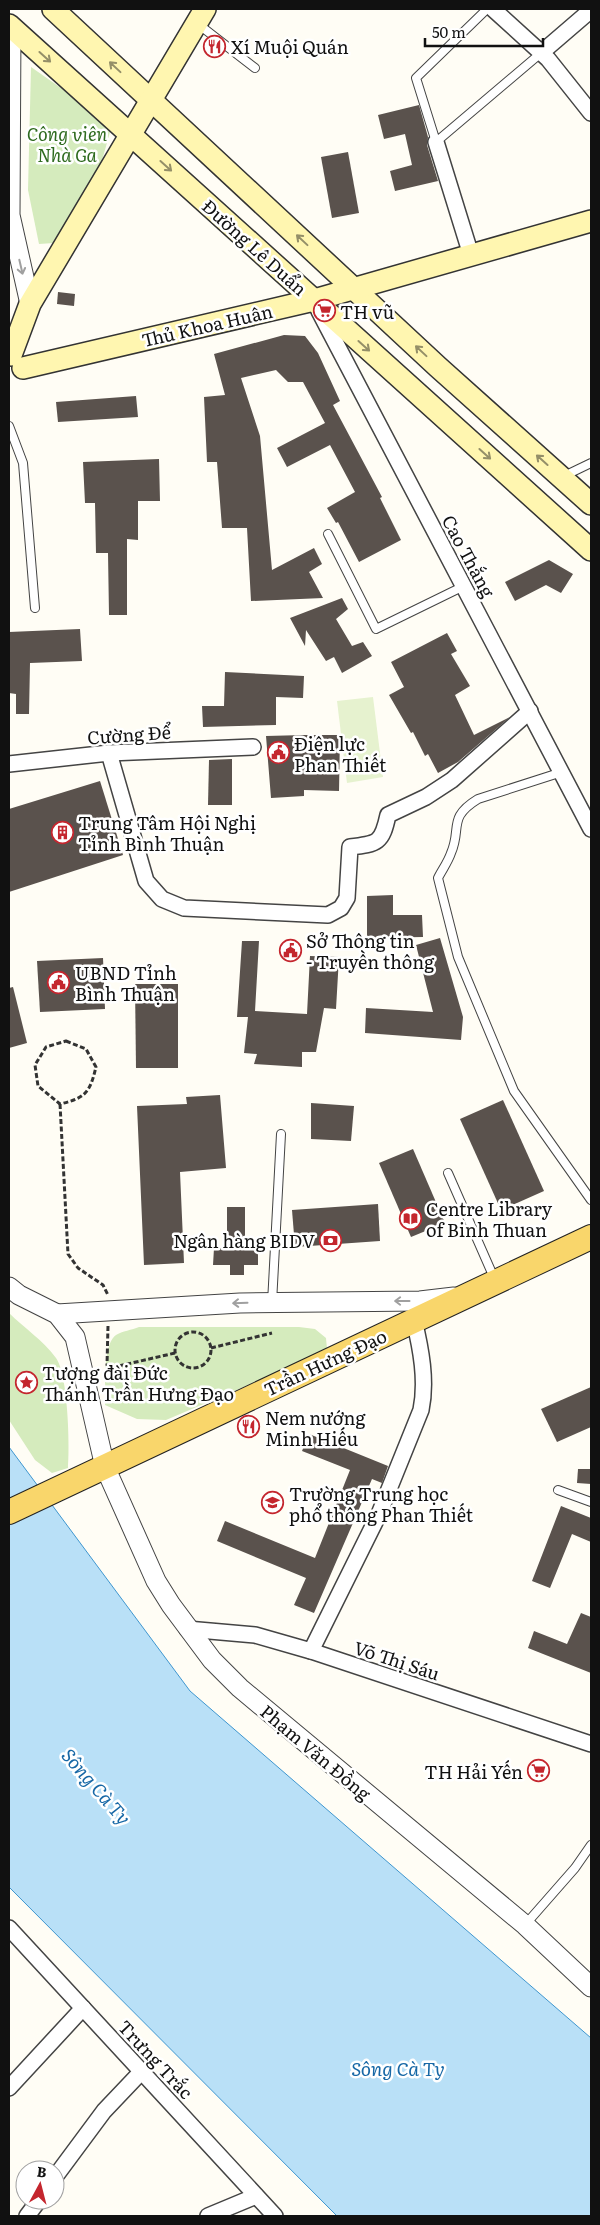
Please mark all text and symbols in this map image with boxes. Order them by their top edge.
scale bar [425,15,542,47]
text: 50 m [432,20,466,43]
place label: Xí Muội Quán [231,33,349,60]
restaurant icon: Xí Muội Quán [203,34,227,58]
one-way arrow [38,52,51,63]
one-way arrow [109,61,122,73]
park label: Công viên Nhà Ga [27,120,107,168]
one-way arrow [159,160,172,172]
street label: Đường Lê Duẩn [197,192,314,302]
one-way arrow [296,235,309,247]
one-way arrow [17,259,26,275]
street label: Thủ Khoa Huân [139,297,275,353]
place label: TH vũ [340,298,394,325]
supermarket icon: TH vũ [312,299,336,323]
one-way arrow [358,340,371,351]
one-way arrow [415,345,427,357]
one-way arrow [479,448,492,460]
one-way arrow [535,454,548,466]
street label: Cao Thắng [436,510,502,603]
street label: Cường Để [86,718,172,750]
place label: Điện lực Phan Thiết [294,730,387,778]
public building icon: Điện lực Phan Thiết [266,741,290,765]
place label: Trung Tâm Hội Nghị Tỉnh Bình Thuận [78,809,256,857]
building icon: Trung Tâm Hội Nghị Tỉnh Bình Thuận [50,820,74,844]
place label: Sở Thông tin - Truyền thông [306,927,435,975]
public building icon: Sở Thông tin - Truyền thông [278,938,302,962]
place label: UBND Tỉnh Bình Thuận [75,959,177,1007]
public building icon: UBND Tỉnh Bình Thuận [47,970,71,994]
place label: Centre Library of Binh Thuan [426,1195,553,1243]
library icon: Centre Library of Binh Thuan [398,1206,422,1230]
place label: Ngân hàng BIDV [173,1227,315,1254]
bank icon: Ngân hàng BIDV [319,1228,343,1252]
one-way arrow [394,1296,410,1306]
one-way arrow [232,1299,248,1308]
street label: Trần Hưng Đạo [259,1322,391,1402]
place label: Tượng đài Đức Thánh Trần Hưng Đạo [42,1359,234,1407]
place icon: Tượng đài Đức Thánh Trần Hưng Đạo [14,1370,38,1394]
place label: Nem nướng Minh Hiếu [265,1404,366,1452]
restaurant icon: Nem nướng Minh Hiếu [237,1415,261,1439]
place label: Trường Trung học phổ thông Phan Thiết [289,1480,474,1528]
school or university icon: Trường Trung học phổ thông Phan Thiết [261,1491,285,1515]
street label: Võ Thị Sáu [351,1633,443,1687]
street label: Phạm Văn Đồng [255,1698,378,1807]
water label: Sông Cà Ty [56,1742,138,1830]
place label: TH Hải Yến [424,1758,523,1785]
supermarket icon: TH Hải Yến [527,1759,551,1783]
street label: Trưng Trắc [112,2014,200,2104]
water label: Sông Cà Ty [351,2054,445,2082]
north arrow [15,2160,65,2210]
text: B [36,2161,48,2182]

